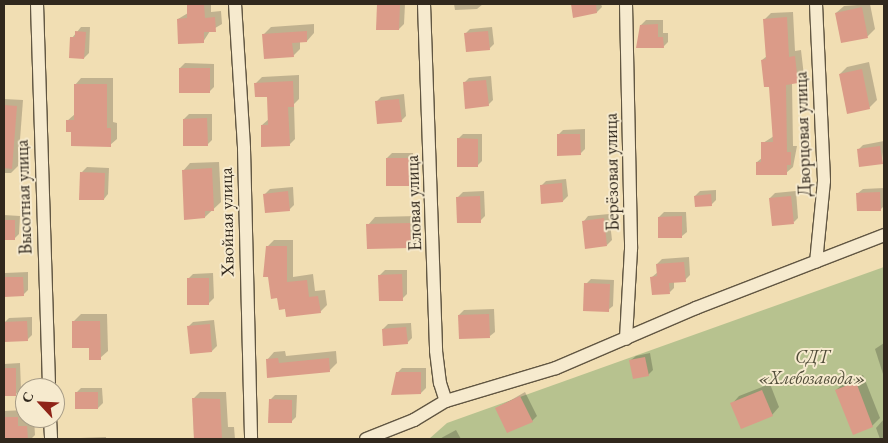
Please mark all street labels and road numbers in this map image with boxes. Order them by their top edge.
street label: Дворцовая улица [790,71,816,197]
street label: Берёзовая улица [600,113,624,231]
street label: Высотная улица [11,139,37,255]
street label: Еловая улица [402,155,426,251]
street label: Хвойная улица [215,167,239,277]

